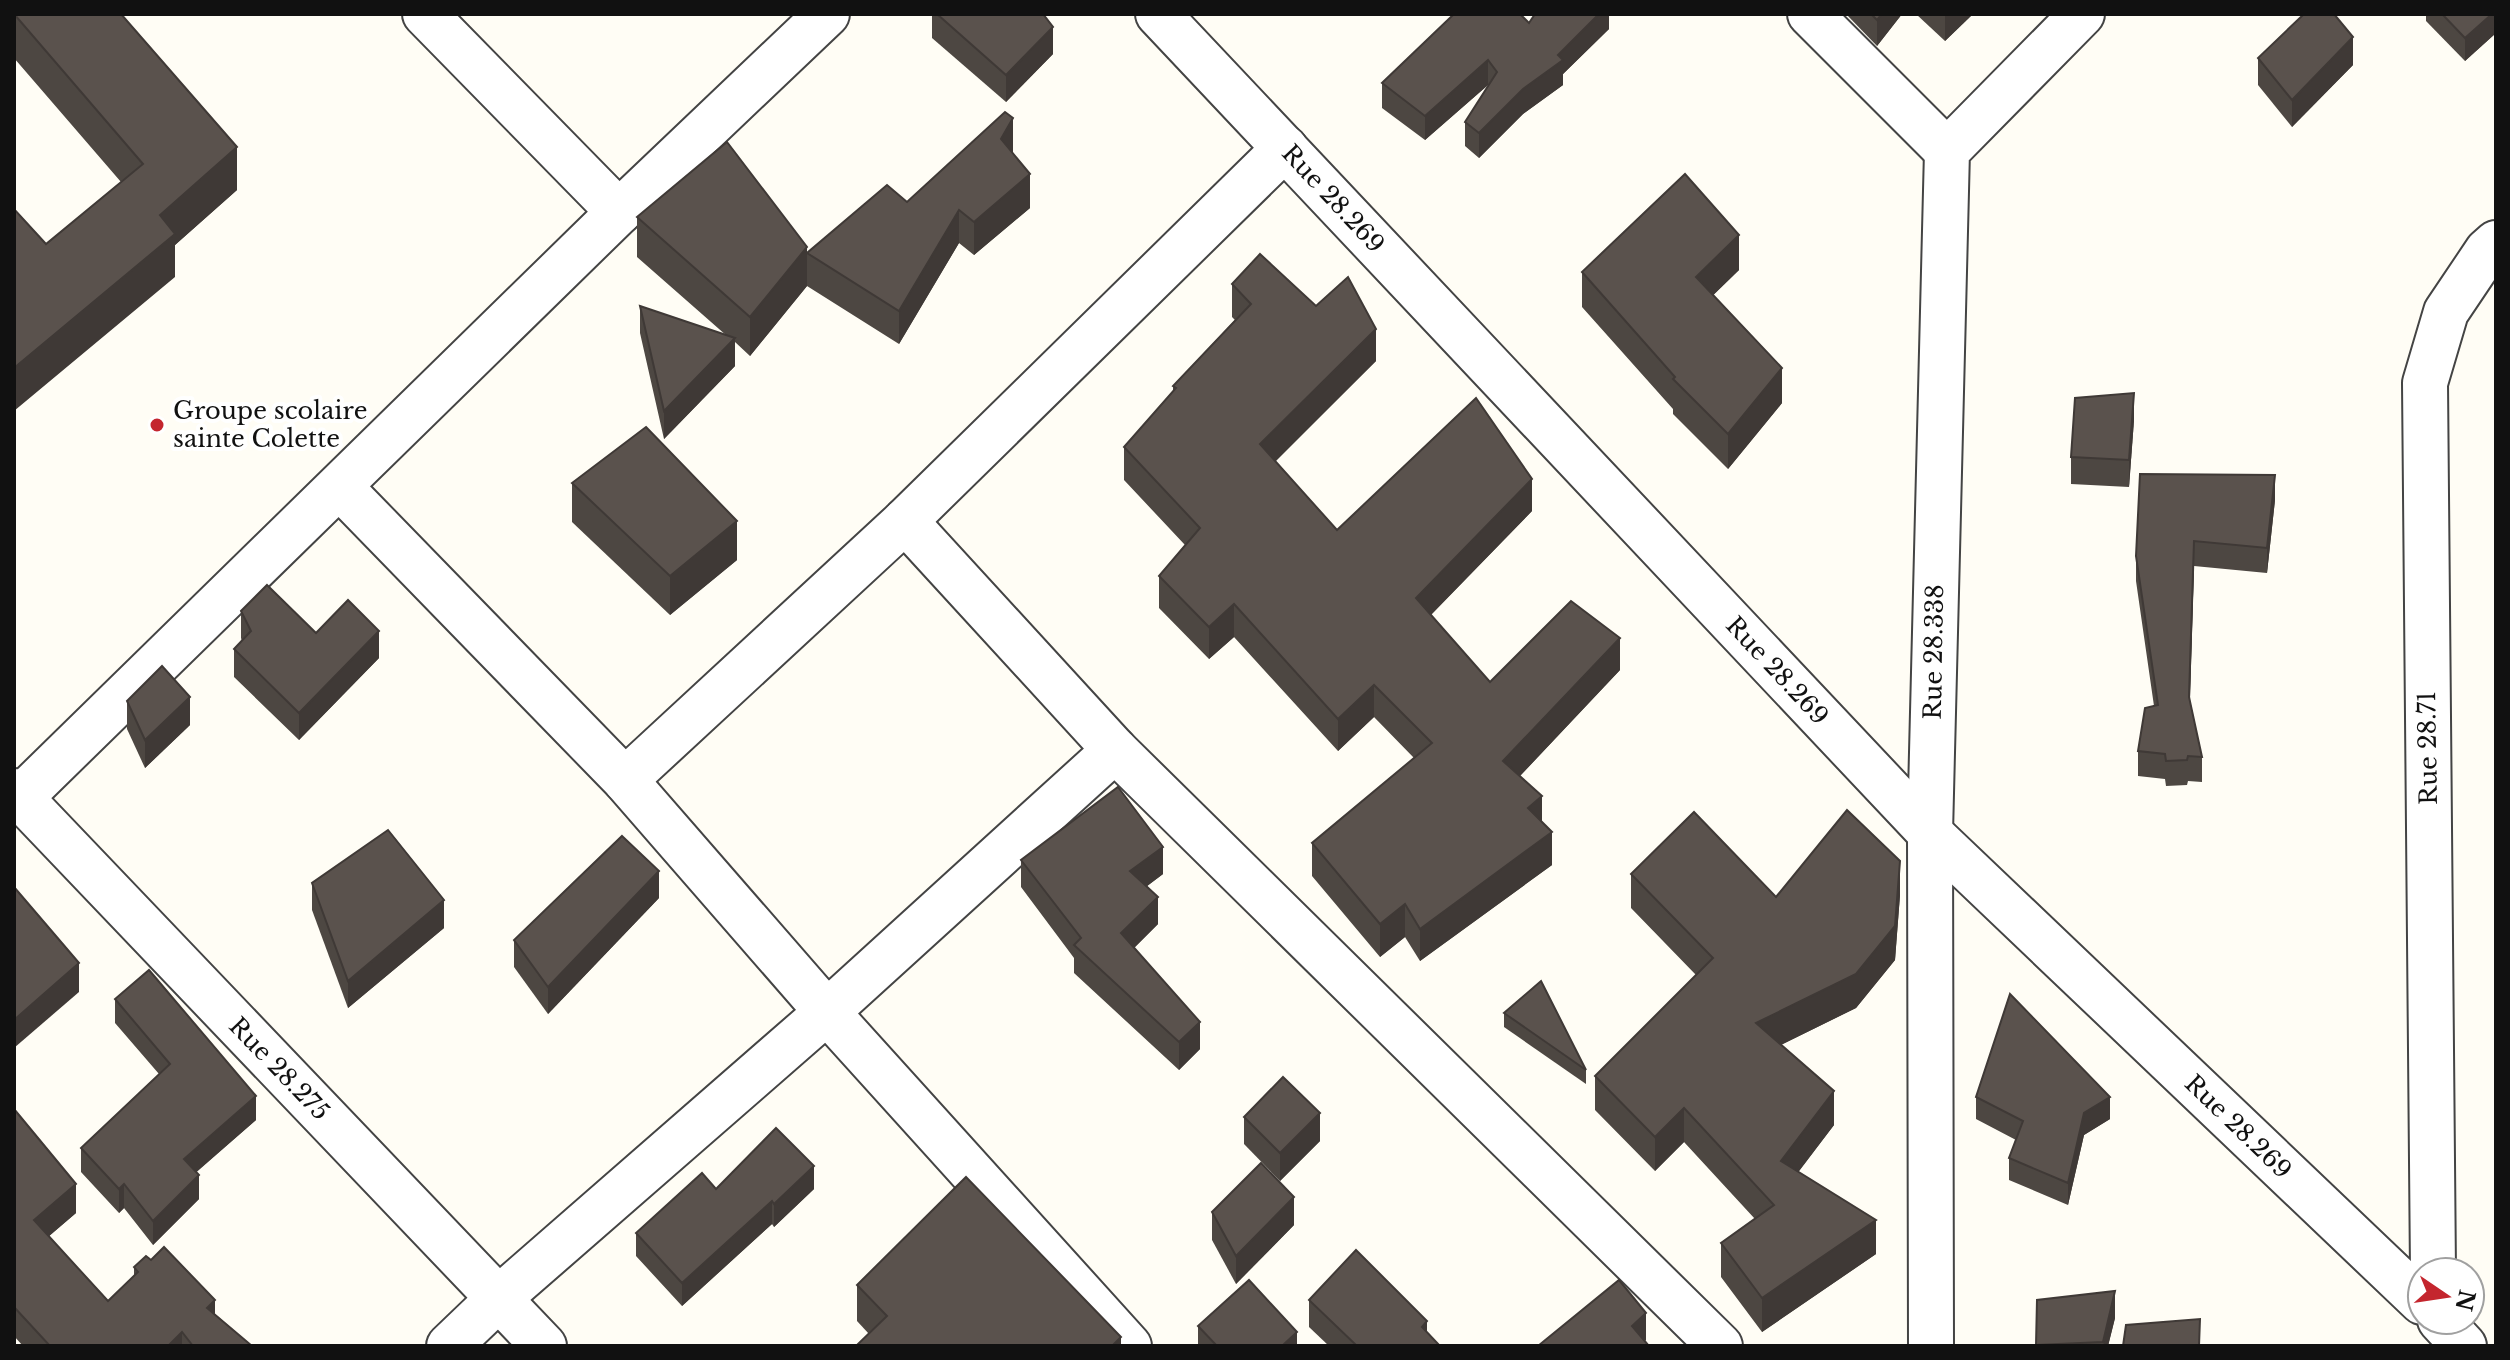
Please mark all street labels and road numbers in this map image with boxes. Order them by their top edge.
street label: Rue 28.269 [1276,139,1391,259]
street label: Rue 28.338 [1918,584,1949,720]
street label: Rue 28.269 [1720,611,1835,731]
street label: Rue 28.71 [2412,691,2443,805]
street label: Rue 28.275 [223,1011,335,1126]
street label: Rue 28.269 [2179,1069,2298,1185]

